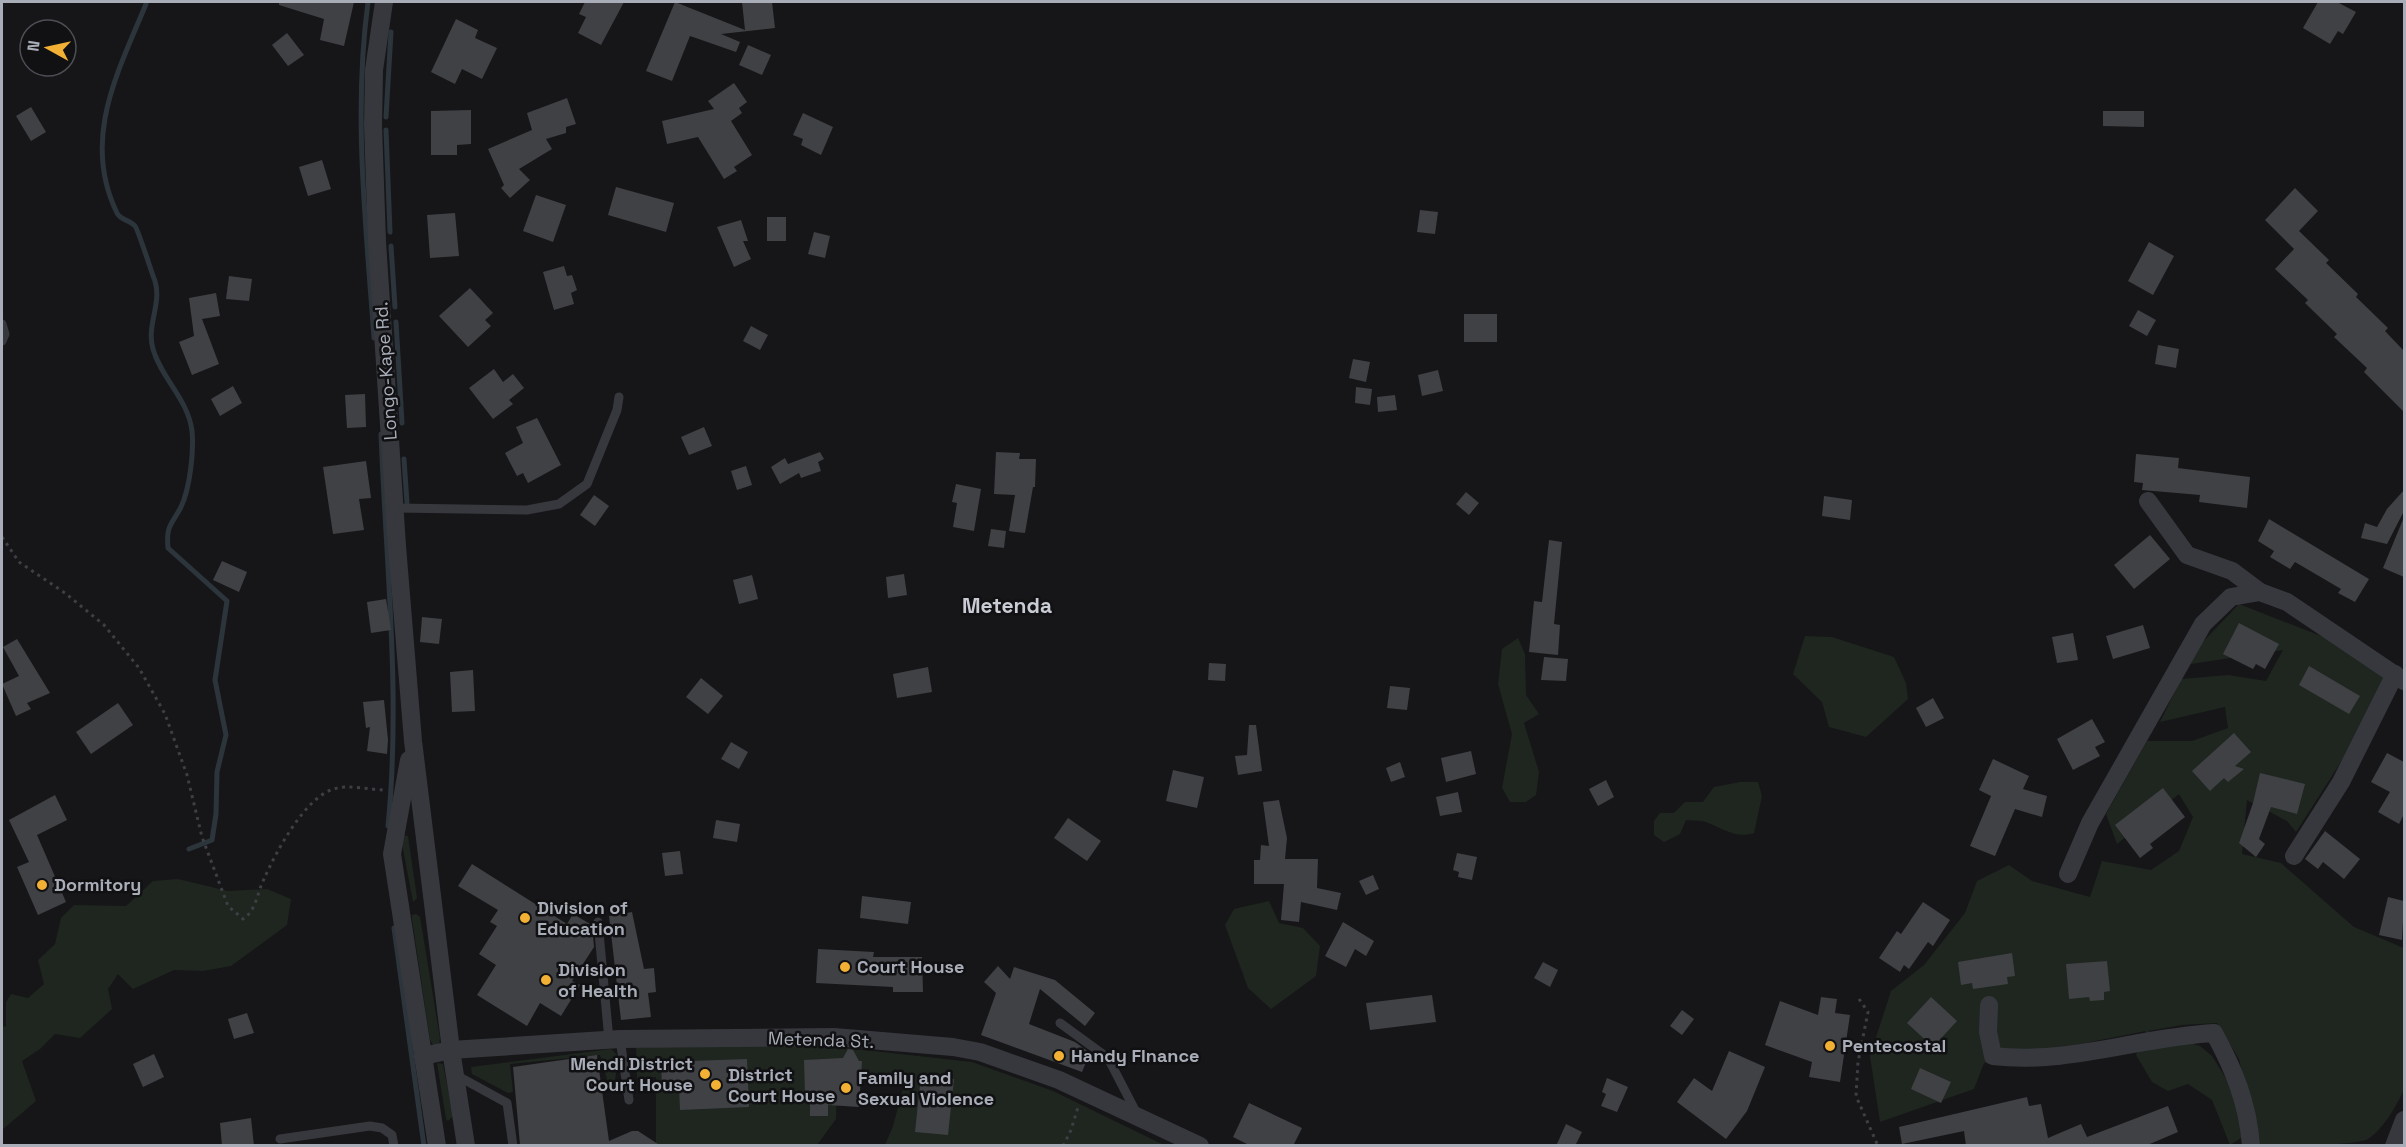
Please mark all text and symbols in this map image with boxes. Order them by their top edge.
north arrow [18,18,78,78]
text: N [22,39,45,53]
street label: Longo-Kape Rd. [369,301,402,441]
district label: Metenda [962,592,1052,619]
place label: Dormitory [54,873,141,896]
marker: Dormitory [35,878,49,892]
place label: Division of Education [537,896,628,940]
marker: Division of Education [518,911,532,925]
place label: Court House [857,955,964,978]
place label: Division of Health [558,958,638,1002]
marker: Court House [838,960,852,974]
marker: Division of Health [539,973,553,987]
street label: Metenda St. [768,1026,874,1053]
place label: Pentecostal [1842,1034,1946,1057]
marker: Pentecostal [1823,1039,1837,1053]
place label: Handy FInance [1071,1044,1199,1067]
marker: Handy FInance [1052,1049,1066,1063]
place label: Mendi District Court House [570,1052,693,1096]
place label: District Court House [728,1063,835,1107]
place label: Family and Sexual Violence [858,1066,994,1110]
marker: Mendi District Court House [698,1067,712,1081]
marker: District Court House [709,1078,723,1092]
marker: Family and Sexual Violence [839,1081,853,1095]

